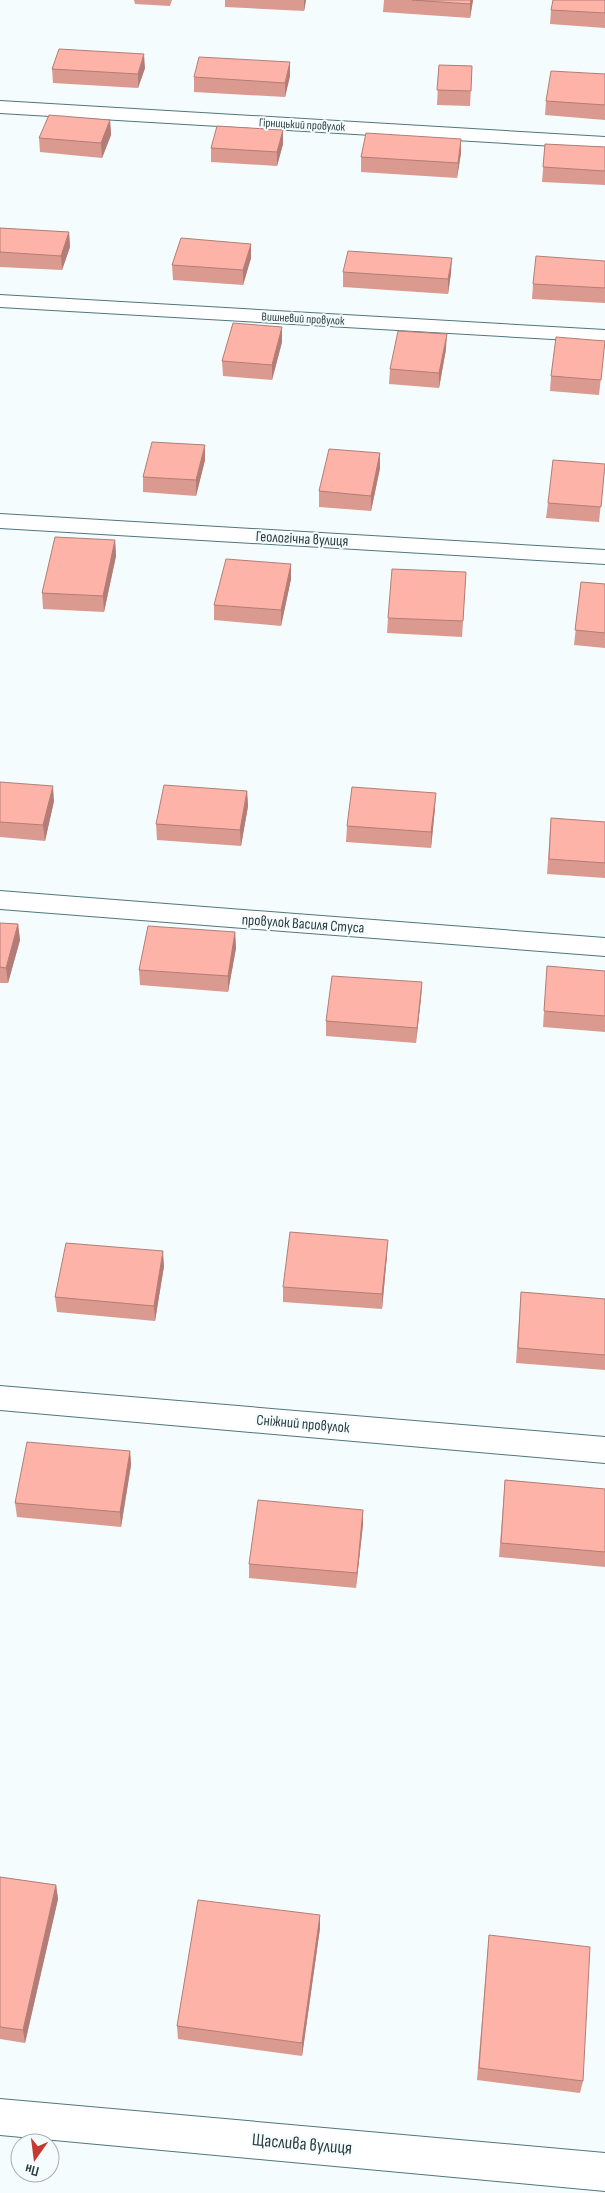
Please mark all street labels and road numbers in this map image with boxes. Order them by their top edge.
street label: Гірницький провулок [259,115,346,135]
street label: Вишневий провулок [261,309,345,329]
street label: Геологічна вулиця [255,527,349,551]
street label: провулок Василя Стуса [241,910,365,938]
street label: Сніжний провулок [256,1410,351,1438]
street label: Щаслива вулиця [251,2129,353,2159]

